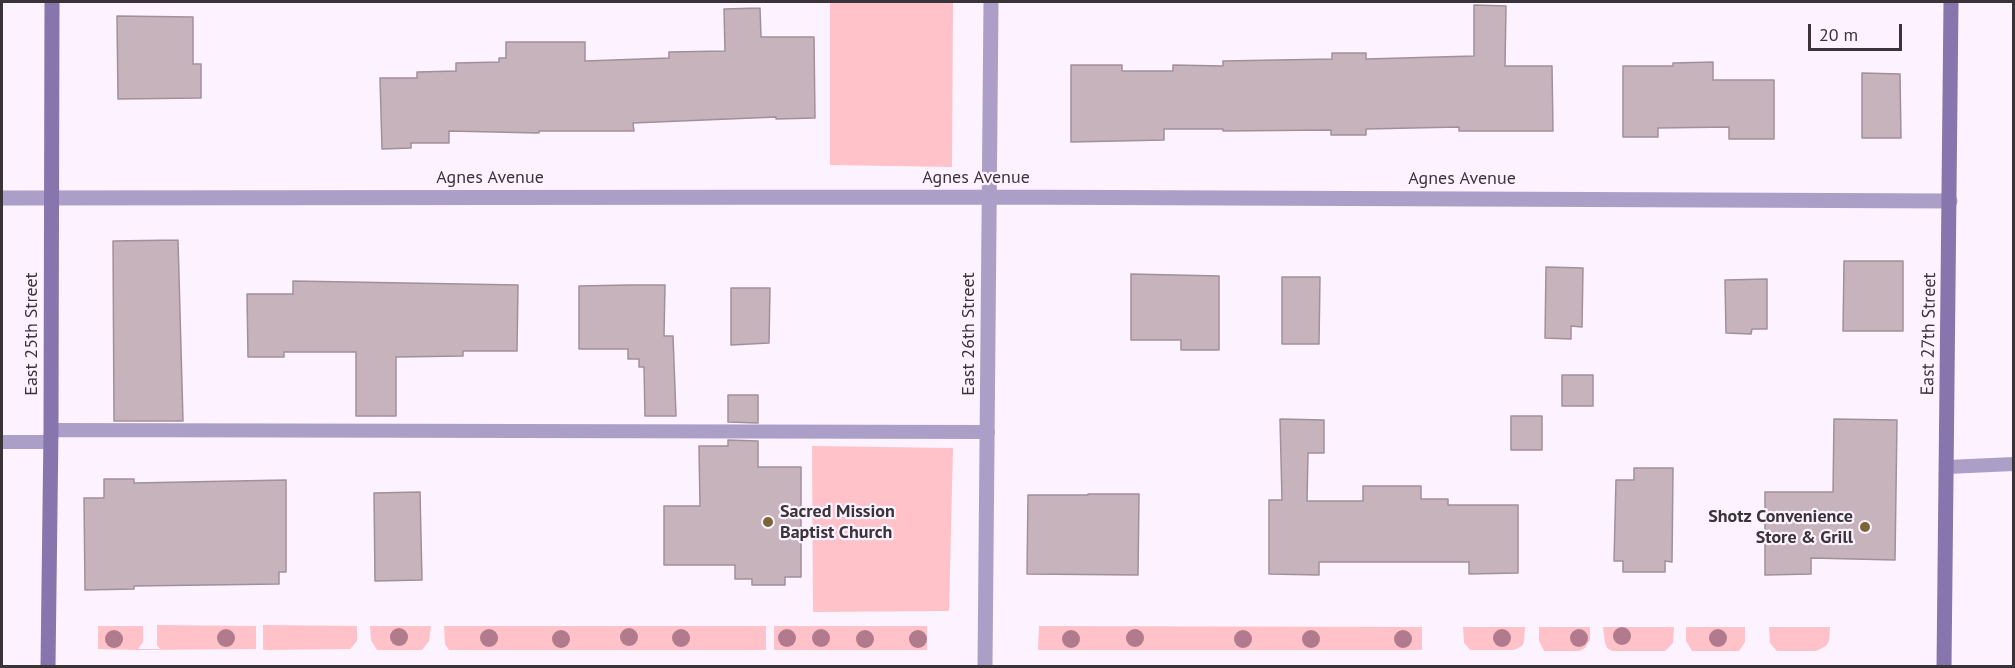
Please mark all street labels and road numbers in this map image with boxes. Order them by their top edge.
street label: Agnes Avenue [436,167,544,189]
street label: Agnes Avenue [922,167,1030,189]
street label: Agnes Avenue [1408,168,1516,190]
street label: East 25th Street [21,272,43,396]
street label: East 26th Street [958,272,980,396]
street label: East 27th Street [1917,272,1941,396]

